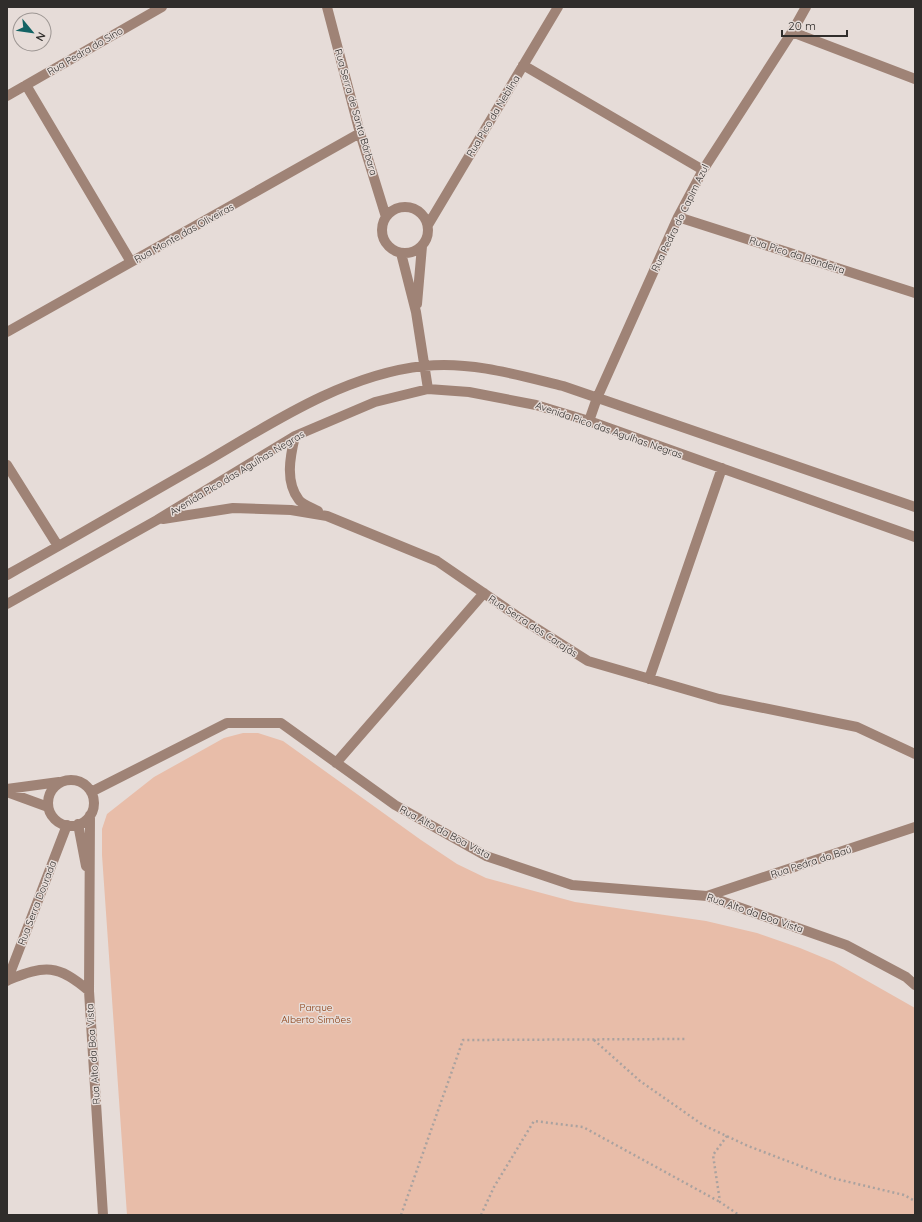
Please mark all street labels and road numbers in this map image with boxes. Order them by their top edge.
street label: Rua Pedra do Sino [45,24,125,78]
street label: Rua Serra de Santa Bárbara [332,47,380,177]
street label: Rua Pico da Neblina [463,73,523,159]
street label: Rua Pedra do Capim Azul [648,162,712,274]
street label: Rua Monte das Oliveiras [132,200,236,266]
street label: Rua Pico da Bandeira [747,233,847,277]
street label: Avenida Pico das Agulhas Negras [534,399,685,461]
street label: Avenida Pico das Agulhas Negras [167,427,307,518]
street label: Rua Serra dos Carajás [486,592,580,660]
street label: Rua Alto da Boa Vista [397,803,493,861]
street label: Rua Pedra do Baú [769,843,853,881]
street label: Rua Serra Dourada [15,859,59,947]
street label: Rua Alto da Boa Vista [705,890,805,936]
street label: Rua Alto da Boa Vista [83,1003,103,1105]

